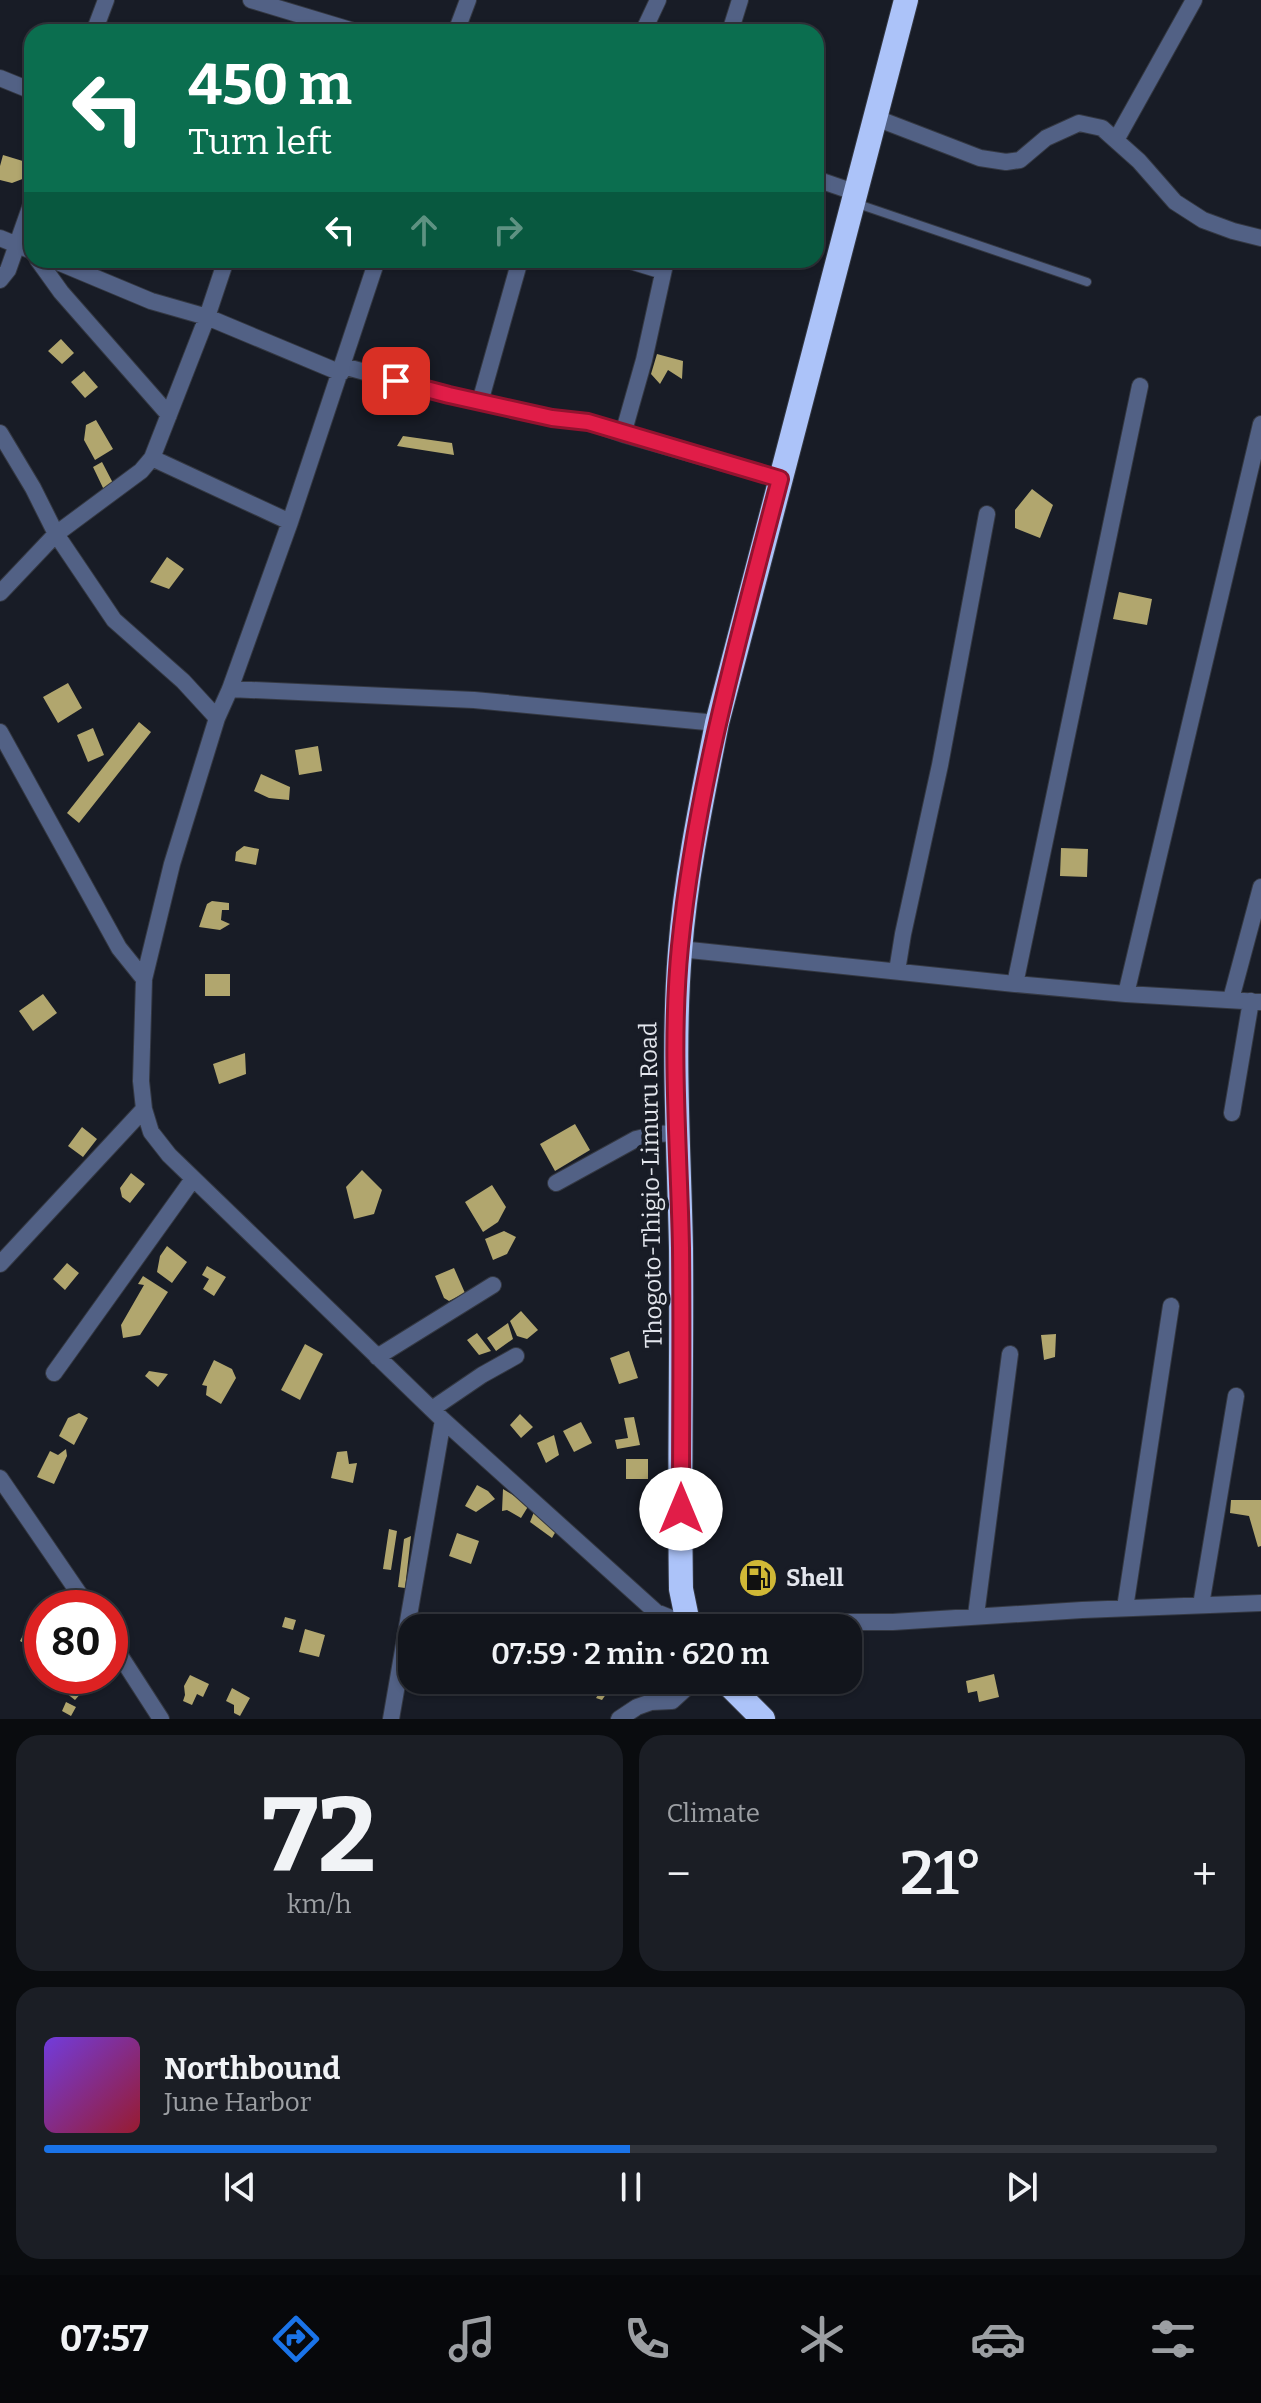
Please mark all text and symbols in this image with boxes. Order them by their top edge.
text: 450 m [188,52,352,119]
icon: left [56,56,160,160]
text: Turn left [188,120,332,164]
icon: left [318,208,362,252]
icon: ahead [402,208,446,252]
icon: right [486,208,530,252]
pin [362,347,430,415]
icon: arrive [374,359,418,403]
street label: Thogoto-Thigio-Limuru Road [634,1022,668,1348]
position arrow [639,1467,723,1551]
fuel station icon: Shell [737,1557,779,1599]
place label: Shell [786,1564,844,1592]
speed limit sign: 80 [24,1590,128,1694]
text: 07:59 · 2 min · 620 m [491,1636,769,1672]
text: 72 [262,1774,376,1899]
text: Climate [667,1798,760,1829]
text: 21° [900,1838,983,1910]
text: − [667,1848,691,1901]
text: + [1192,1848,1217,1901]
text: km/h [287,1889,351,1920]
text: Northbound [164,2051,340,2087]
text: June Harbor [164,2087,311,2118]
icon: previous [218,2165,262,2209]
icon: pause [609,2165,653,2209]
icon: next [1000,2165,1044,2209]
icon: directions [268,2311,324,2367]
icon: music [444,2311,500,2367]
icon: phone [619,2311,675,2367]
icon: climate [794,2311,850,2367]
icon: car [970,2311,1026,2367]
icon: filters [1145,2311,1201,2367]
text: 07:57 [60,2317,149,2361]

